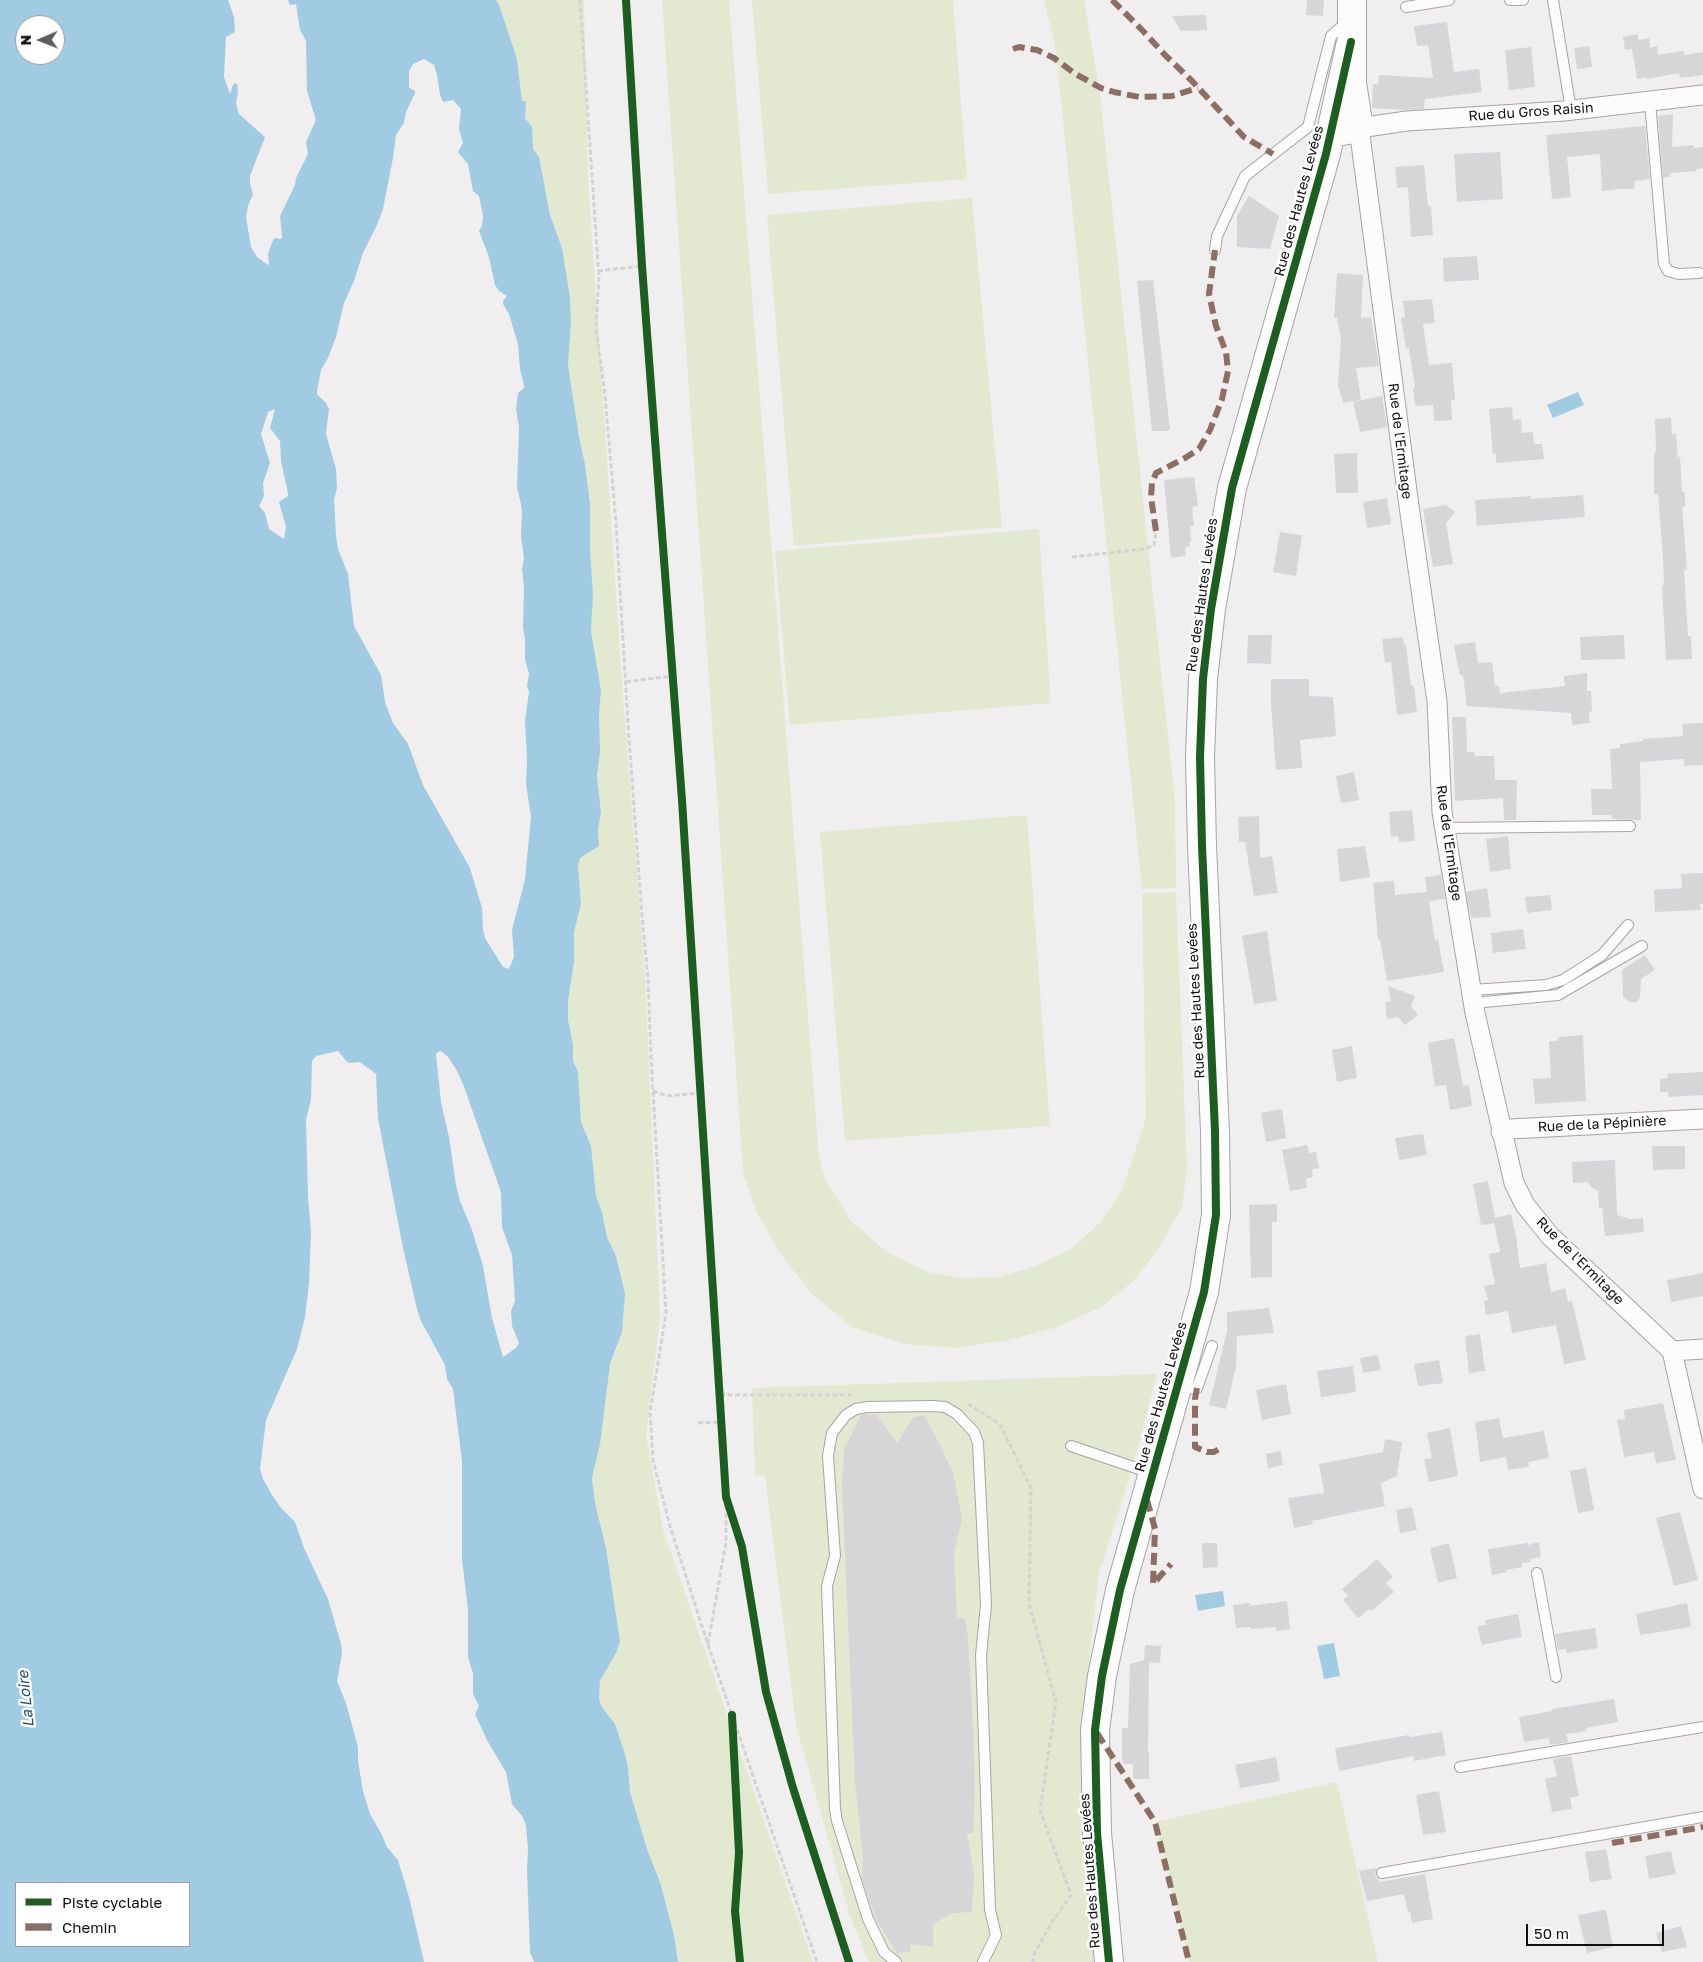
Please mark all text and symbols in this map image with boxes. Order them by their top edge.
north arrow [15,15,65,65]
text: N [17,35,34,46]
street label: Rue du Gros Raisin [1468,99,1594,125]
street label: Rue des Hautes Levées [1271,124,1327,278]
street label: Rue de l'Ermitage [1385,382,1415,500]
street label: Rue des Hautes Levées [1183,517,1221,673]
street label: Rue de l'Ermitage [1433,784,1465,902]
street label: Rue des Hautes Levées [1184,923,1208,1079]
street label: Rue de la Pépinière [1537,1112,1667,1136]
street label: Rue de l'Ermitage [1533,1214,1627,1308]
street label: Rue des Hautes Levées [1131,1320,1191,1474]
water label: La Loire [14,1670,38,1728]
street label: Rue des Hautes Levées [1076,1793,1104,1949]
legend [15,1882,190,1947]
text: Piste cyclable [62,1893,162,1911]
scale bar [1528,1914,1666,1946]
text: Chemin [62,1918,117,1936]
text: 50 m [1534,1924,1569,1942]

